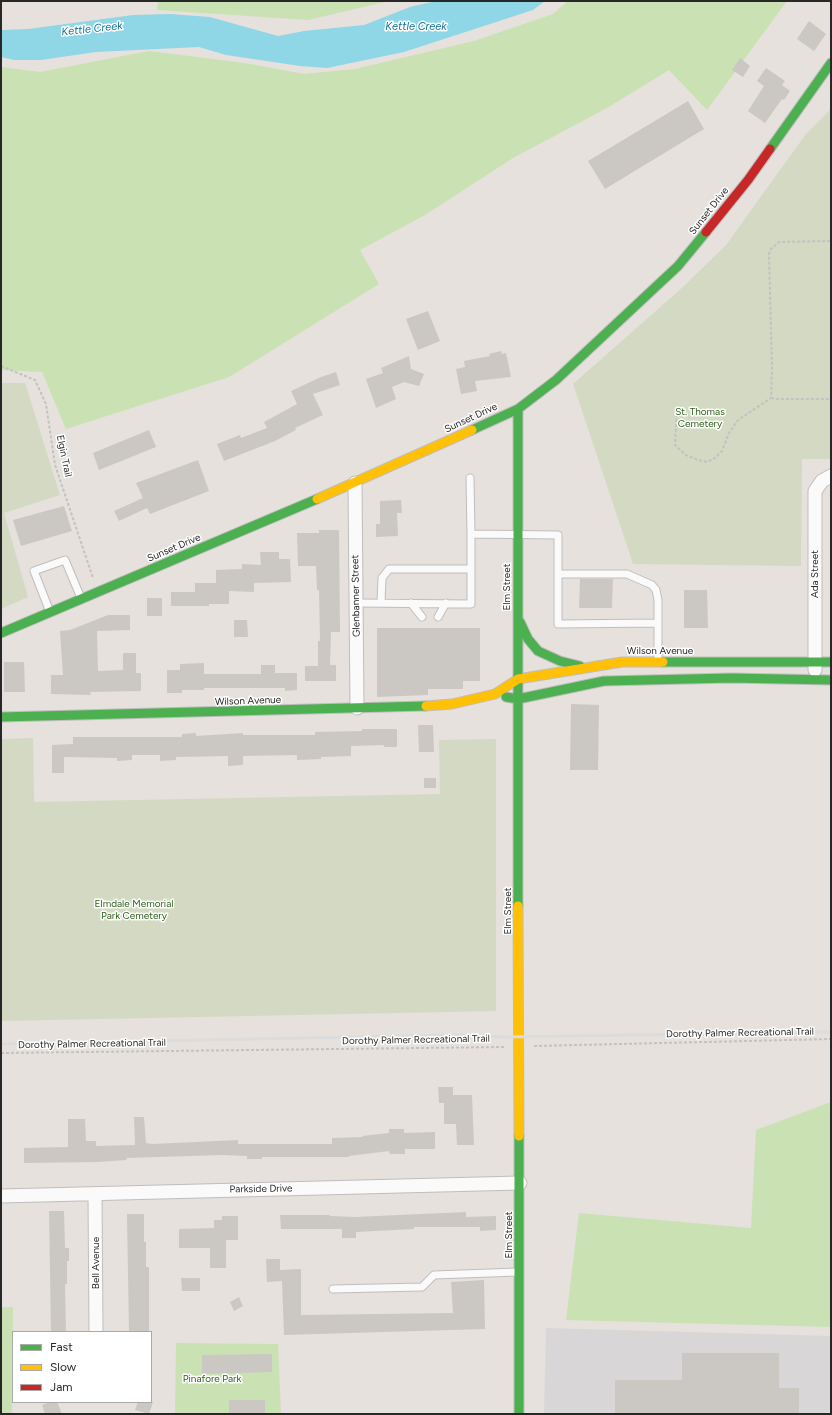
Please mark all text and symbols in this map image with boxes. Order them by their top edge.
water label: Kettle Creek [61,19,123,39]
water label: Kettle Creek [385,20,447,34]
street label: Sunset Drive [687,185,731,237]
street label: Sunset Drive [443,401,499,435]
park label: St. Thomas Cemetery [675,406,725,430]
street label: Elgin Trail [54,434,74,478]
street label: Sunset Drive [146,531,202,565]
street label: Ada Street [809,550,821,598]
street label: Glenbanner Street [349,555,363,637]
street label: Elm Street [501,563,513,611]
street label: Wilson Avenue [627,645,693,657]
street label: Wilson Avenue [215,694,281,708]
street label: Elm Street [502,887,514,935]
park label: Elmdale Memorial Park Cemetery [95,898,173,922]
street label: Dorothy Palmer Recreational Trail [666,1026,814,1040]
street label: Dorothy Palmer Recreational Trail [342,1033,490,1047]
street label: Dorothy Palmer Recreational Trail [18,1037,166,1051]
street label: Parkside Drive [229,1182,293,1196]
street label: Elm Street [503,1211,515,1259]
street label: Bell Avenue [90,1237,102,1289]
legend [12,1331,152,1403]
text: Fast [50,1340,73,1354]
text: Slow [50,1360,76,1374]
park label: Pinafore Park [183,1373,241,1385]
text: Jam [50,1380,73,1394]

